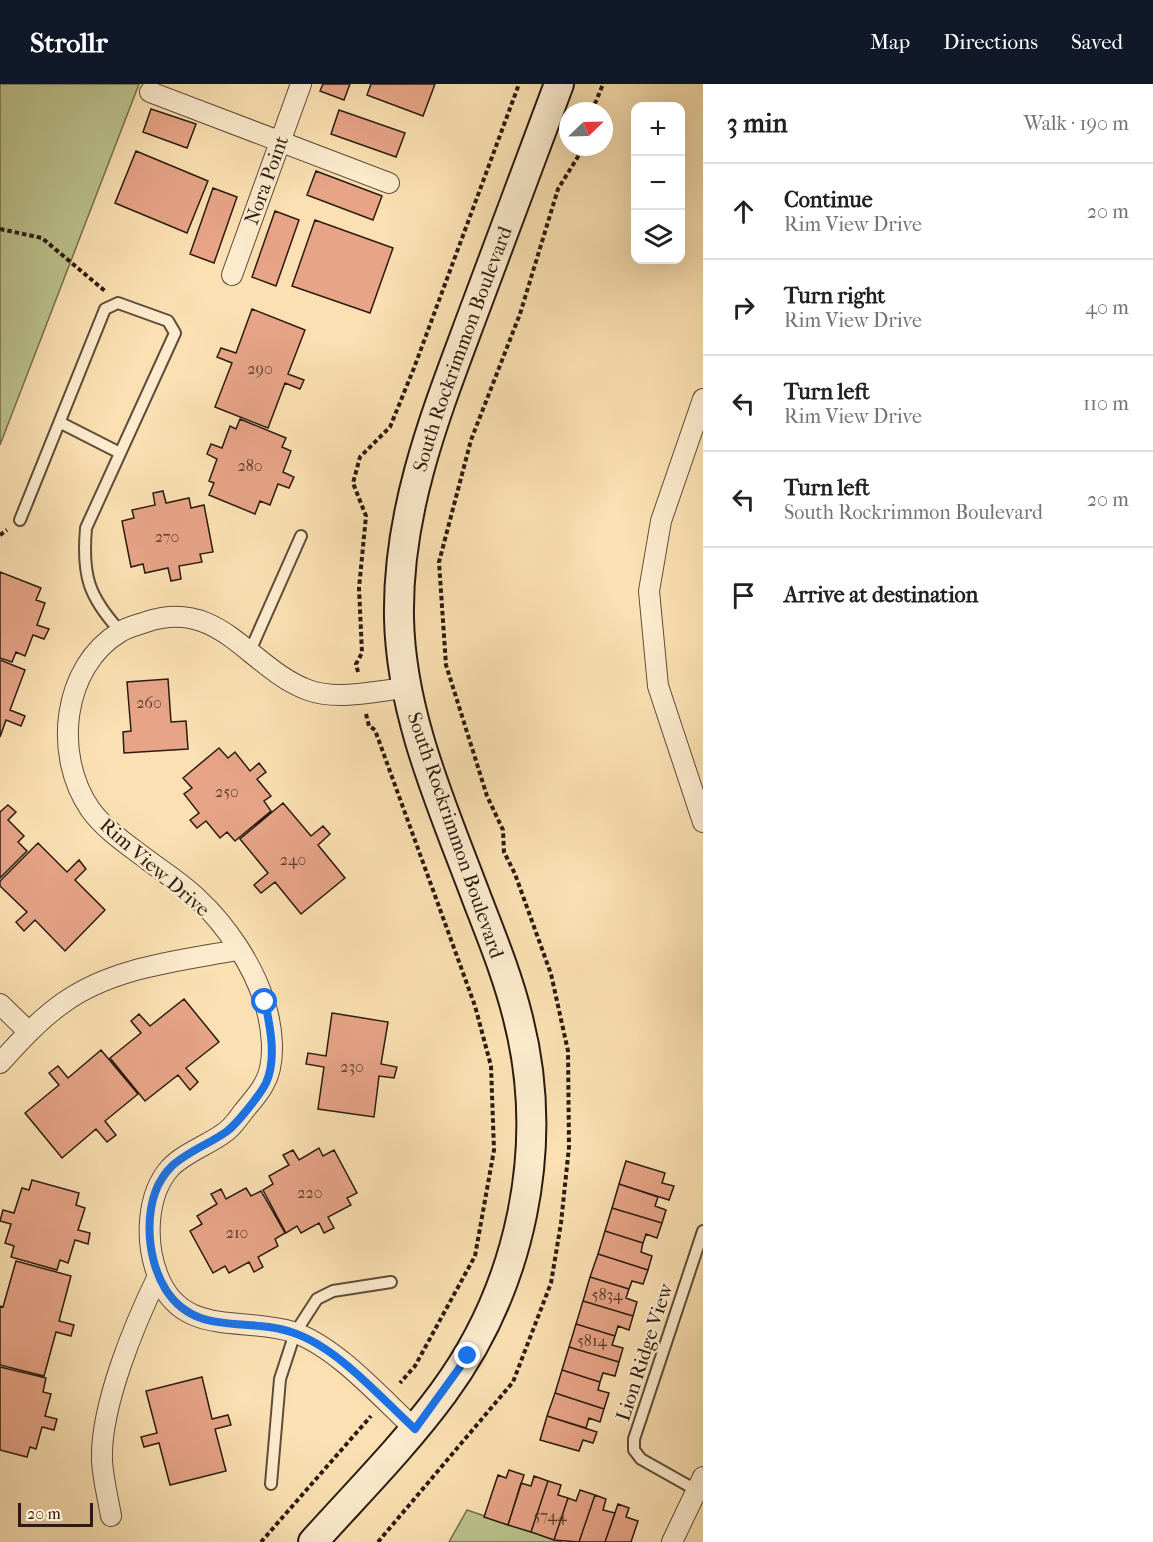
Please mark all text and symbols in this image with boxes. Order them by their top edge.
text: Strollr [30,26,108,59]
text: Map [870,30,910,54]
text: Directions [943,30,1038,54]
text: Saved [1071,30,1123,54]
north arrow [559,102,613,156]
map controls [631,102,685,264]
button: + [631,102,685,156]
text: 3 min [727,108,788,139]
text: Walk · 190 m [1023,112,1129,135]
street label: Nora Point [240,133,293,228]
button: − [631,156,685,210]
text: Continue [784,187,873,213]
icon: ahead [727,195,760,228]
text: 20 m [1087,200,1129,223]
button: layers [631,210,685,264]
text: Rim View Drive [784,213,922,236]
street label: South Rockrimmon Boulevard [408,222,517,474]
text: Turn right [784,283,885,309]
icon: right [727,291,760,324]
text: 40 m [1085,296,1129,319]
text: Rim View Drive [784,309,922,332]
house number: 290 [247,359,273,378]
text: Turn left [784,379,870,405]
icon: left [727,387,760,420]
text: 110 m [1083,392,1129,415]
text: Rim View Drive [784,405,922,428]
house number: 280 [237,456,263,475]
text: Turn left [784,475,870,501]
icon: left [727,483,760,516]
text: 20 m [1087,488,1129,511]
text: South Rockrimmon Boulevard [784,501,1043,524]
house number: 270 [155,527,179,546]
icon: arrive [727,579,760,612]
text: Arrive at destination [784,582,978,608]
house number: 260 [136,693,162,712]
street label: South Rockrimmon Boulevard [403,709,509,962]
house number: 250 [215,782,239,801]
street label: Rim View Drive [95,813,214,921]
house number: 240 [280,850,306,869]
route start [251,988,277,1014]
house number: 230 [340,1057,364,1076]
house number: 220 [297,1183,323,1202]
house number: 210 [226,1223,248,1242]
street label: Lion Ridge View [611,1280,678,1424]
house number: 5834 [592,1285,623,1304]
house number: 5814 [577,1331,608,1350]
route end [454,1342,480,1368]
scale bar [18,1500,93,1528]
text: 20 m [27,1504,61,1523]
house number: 5744 [533,1506,567,1525]

